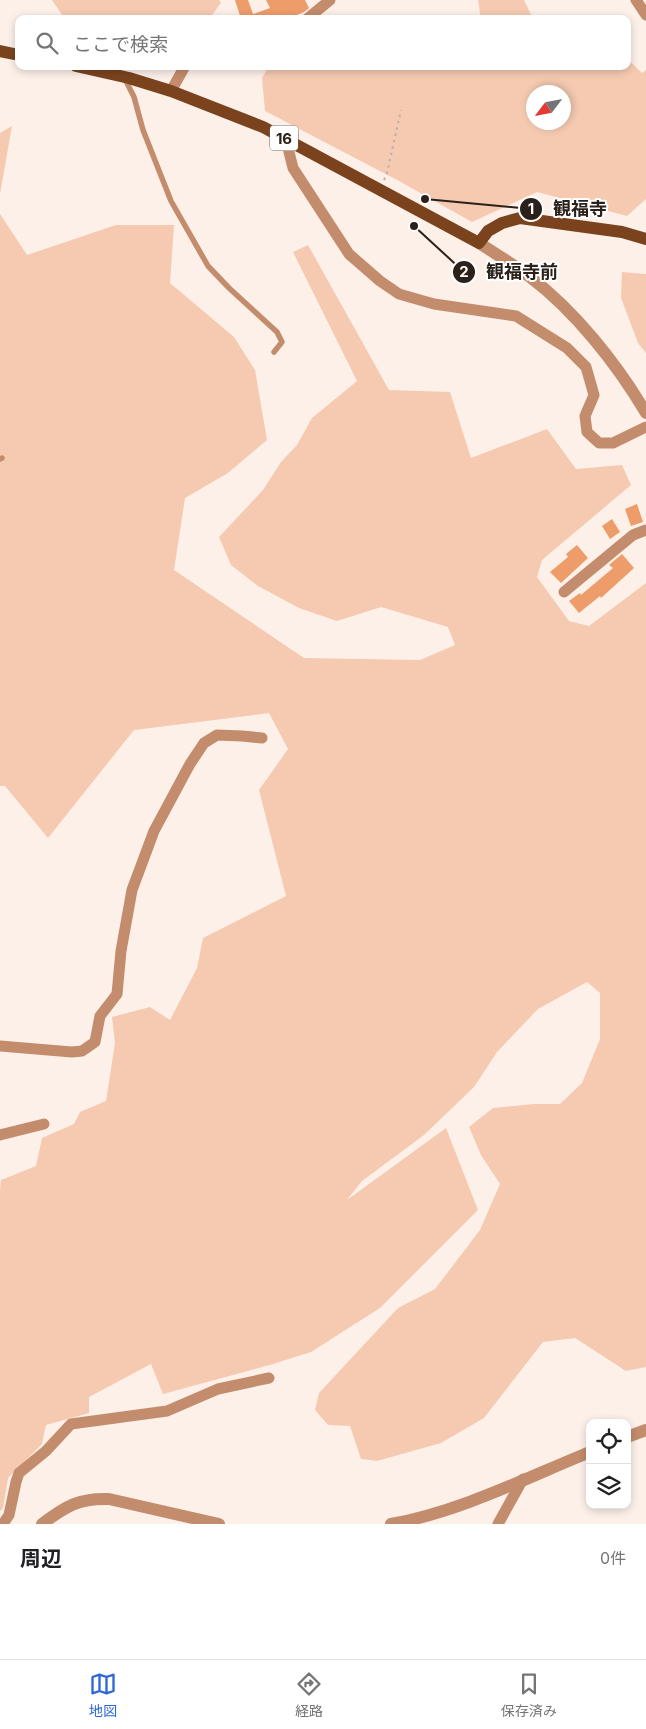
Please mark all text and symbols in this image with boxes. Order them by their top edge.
search box [15,15,631,70]
icon: search [33,29,61,57]
text: ここで検索 [73,33,168,56]
north arrow [526,85,571,130]
road number: 16 [270,126,298,150]
callout: 観福寺 [518,192,617,225]
text: 観福寺 [553,198,607,219]
text: 1 [528,199,534,218]
callout: 観福寺前 [451,256,568,289]
text: 観福寺前 [486,261,558,282]
text: 2 [459,262,469,281]
map controls [586,1419,631,1509]
button: locate [586,1419,631,1464]
button: layers [586,1464,631,1509]
text: 周辺 [20,1546,62,1571]
text: 0件 [600,1548,626,1568]
tab: 地図 [89,1670,117,1720]
tab: 経路 [295,1670,323,1720]
tab: 保存済み [501,1670,557,1720]

